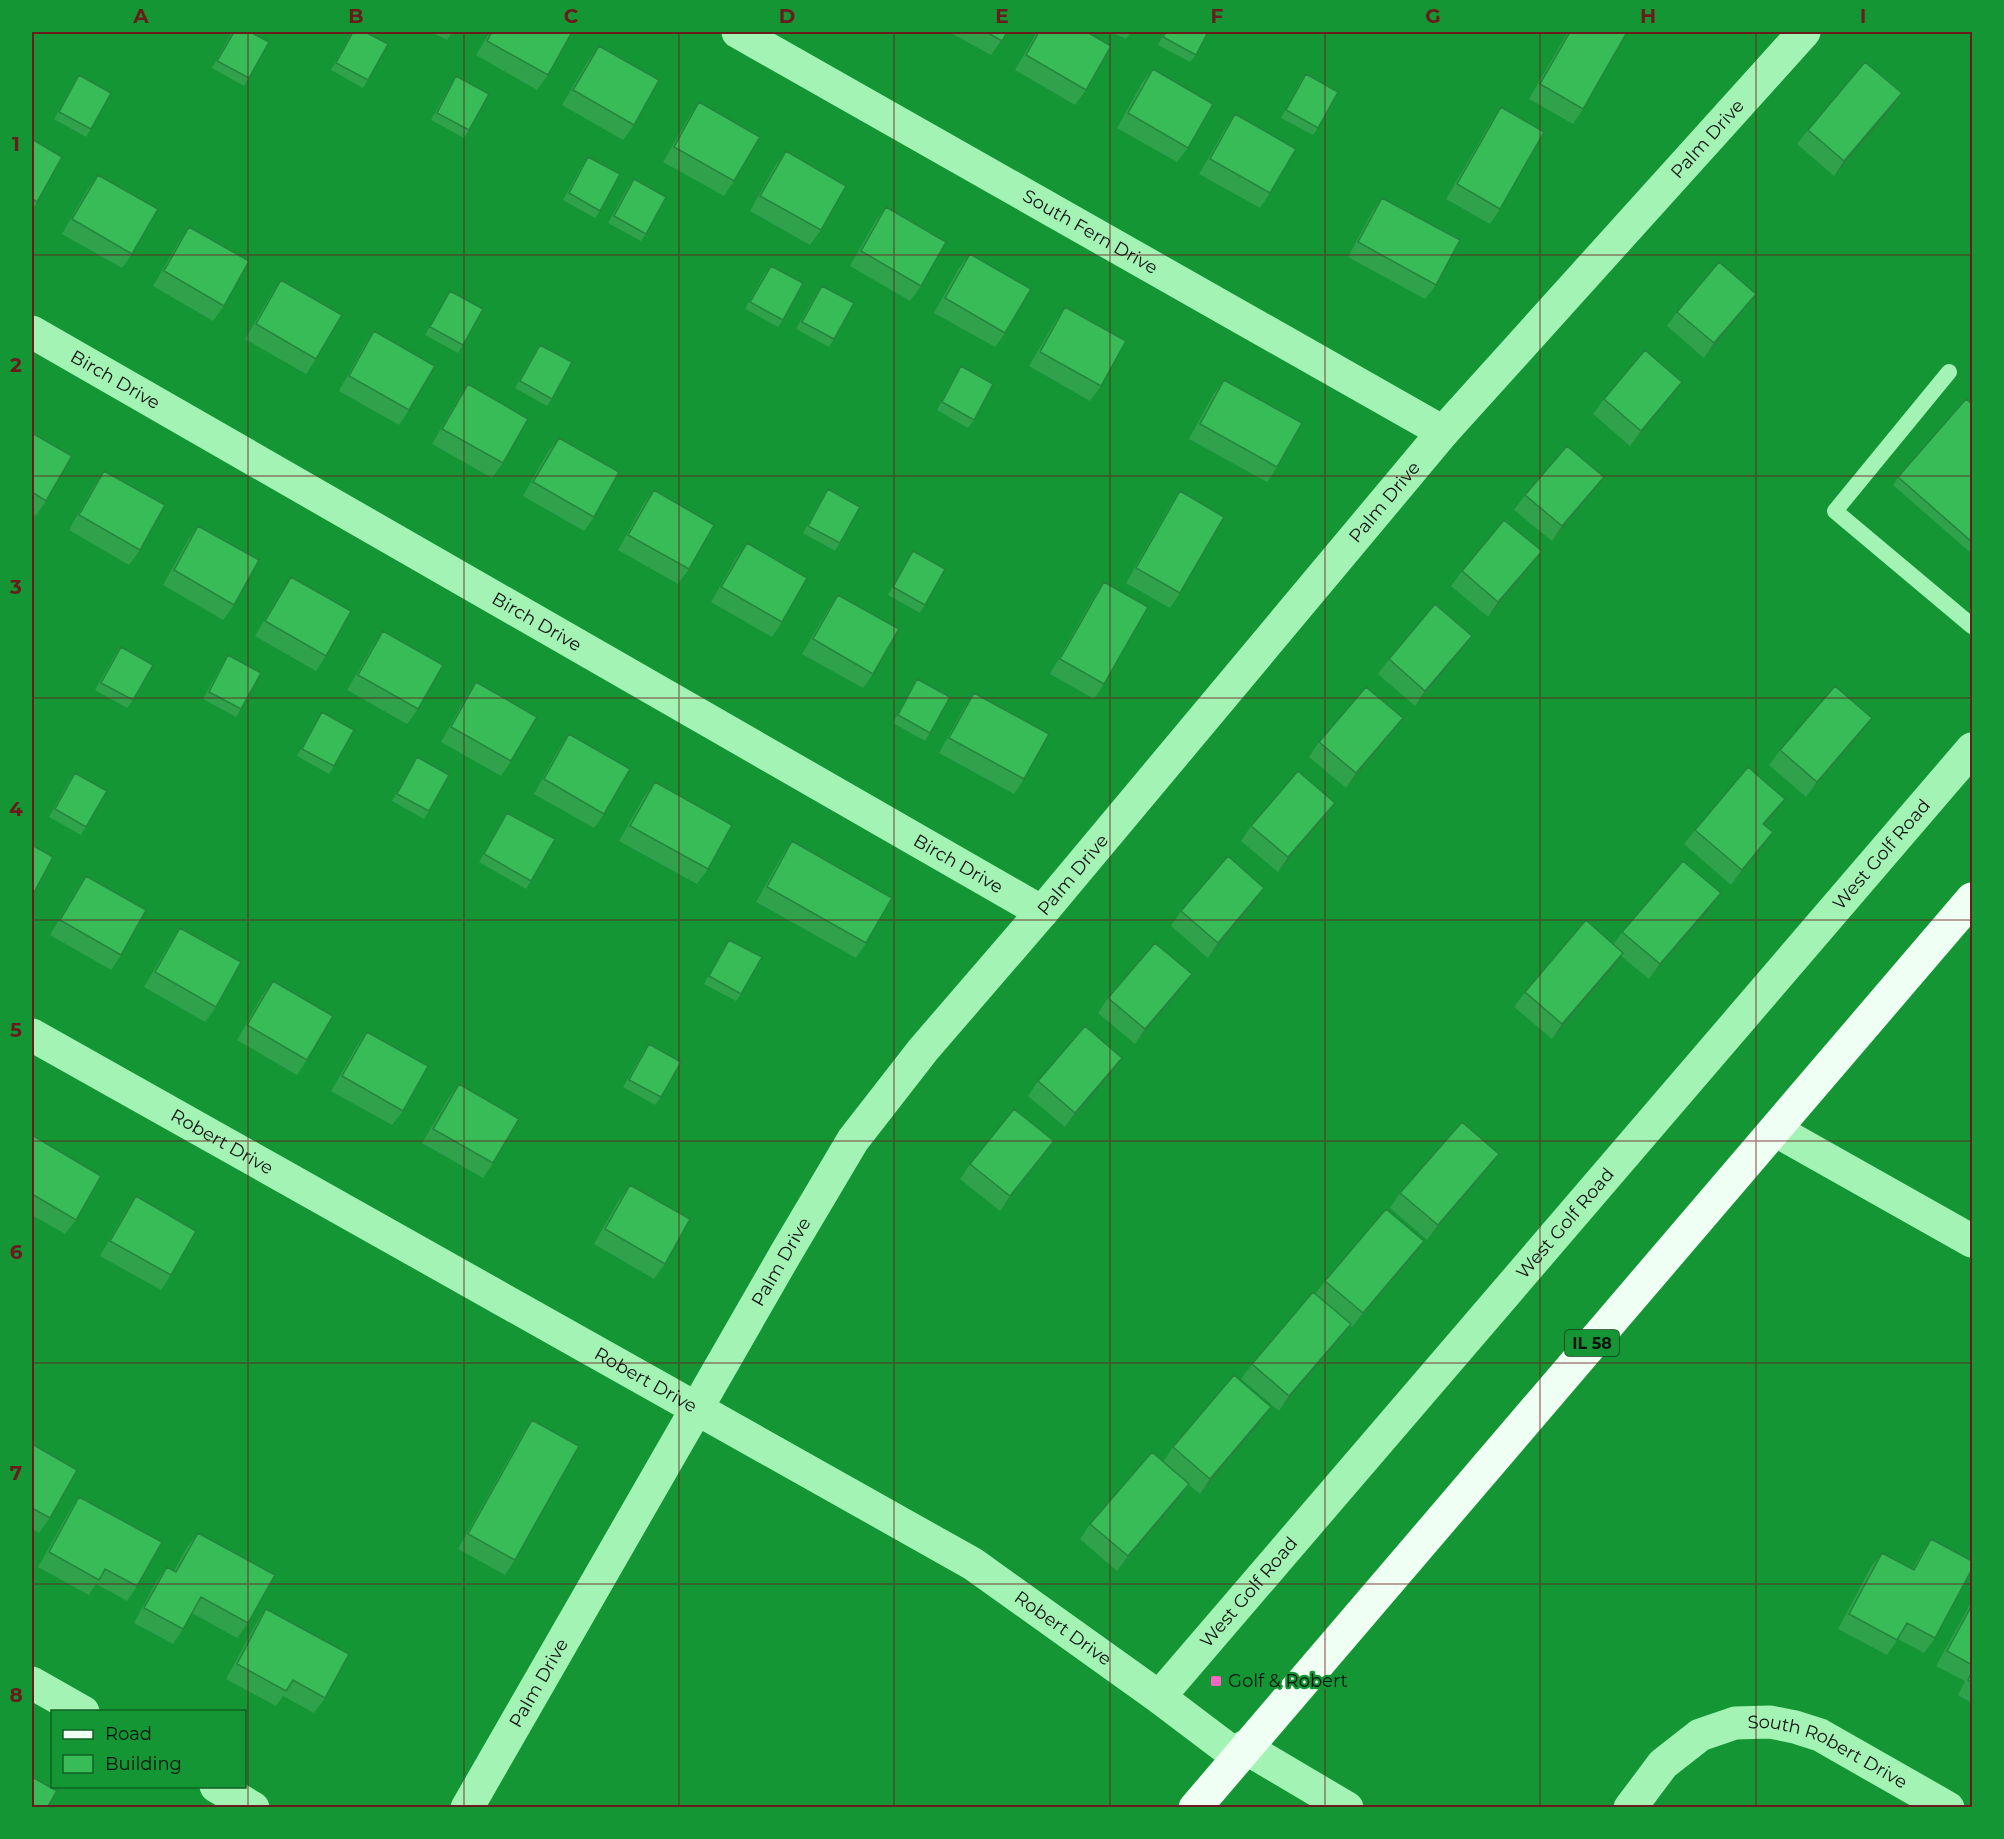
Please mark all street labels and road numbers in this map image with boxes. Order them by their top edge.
street label: Palm Drive [1666,95,1749,183]
street label: South Fern Drive [1019,185,1162,279]
street label: Birch Drive [67,345,164,414]
street label: Palm Drive [1344,457,1425,547]
street label: Birch Drive [488,588,585,656]
street label: West Golf Road [1828,795,1935,914]
street label: Birch Drive [910,830,1007,898]
street label: Palm Drive [1033,830,1113,920]
street label: Robert Drive [167,1104,277,1179]
street label: West Golf Road [1512,1164,1619,1283]
street label: Palm Drive [747,1213,816,1310]
road number: IL 58 [1565,1330,1619,1356]
street label: Robert Drive [591,1342,701,1418]
street label: West Golf Road [1195,1532,1302,1652]
street label: Robert Drive [1010,1586,1116,1670]
street label: Palm Drive [505,1635,573,1732]
street label: South Robert Drive [1747,1711,1911,1793]

